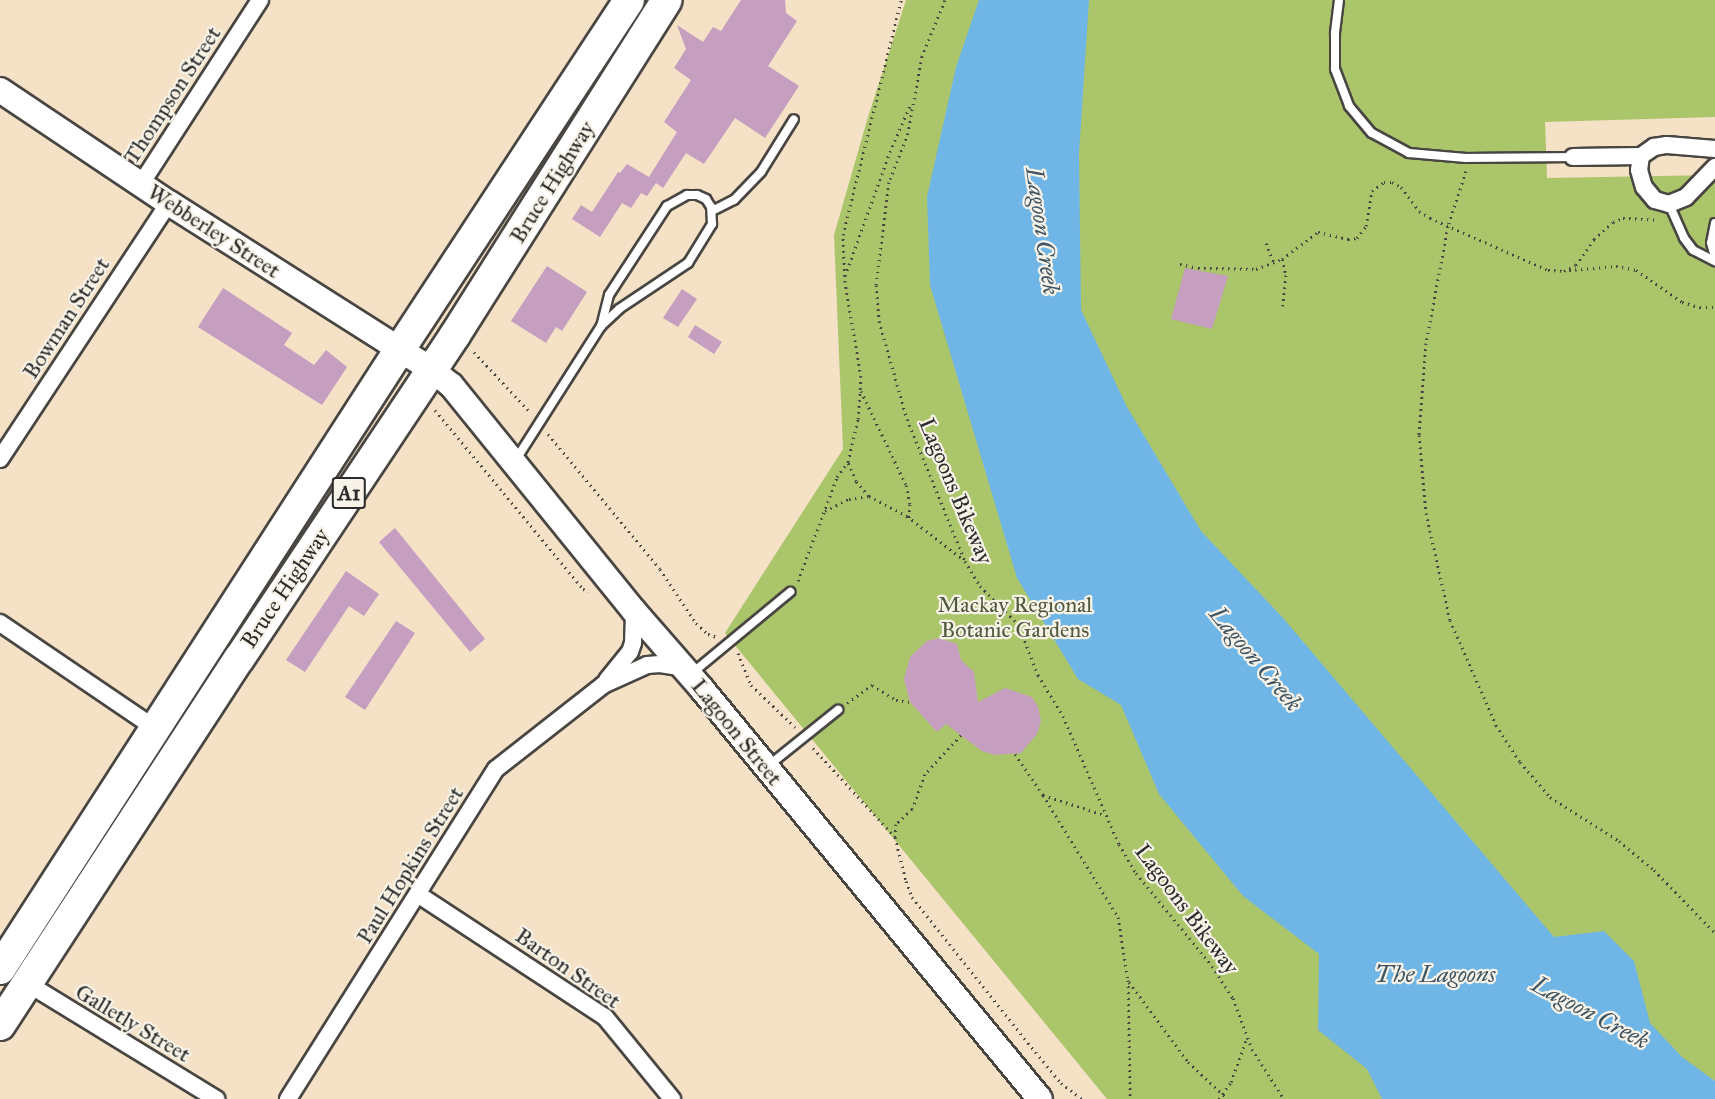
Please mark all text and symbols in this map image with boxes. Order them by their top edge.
street label: Thompson Street [118,21,226,169]
street label: Bruce Highway [504,116,600,248]
water label: Lagoon Creek [1019,165,1065,297]
street label: Webberley Street [143,178,285,284]
street label: Bowman Street [17,252,115,384]
street label: Lagoons Bikeway [913,414,999,568]
road number: A1 [331,475,367,511]
street label: Bruce Highway [235,523,335,653]
park label: Mackay Regional Botanic Gardens [938,591,1092,642]
water label: Lagoon Creek [1203,601,1307,717]
street label: Lagoon Street [686,673,788,791]
street label: Paul Hopkins Street [351,782,469,948]
street label: Lagoons Bikeway [1129,839,1245,979]
street label: Barton Street [510,922,626,1014]
water label: The Lagoons [1375,961,1495,989]
water label: Lagoon Creek [1527,970,1653,1056]
street label: Galletly Street [71,978,195,1068]

